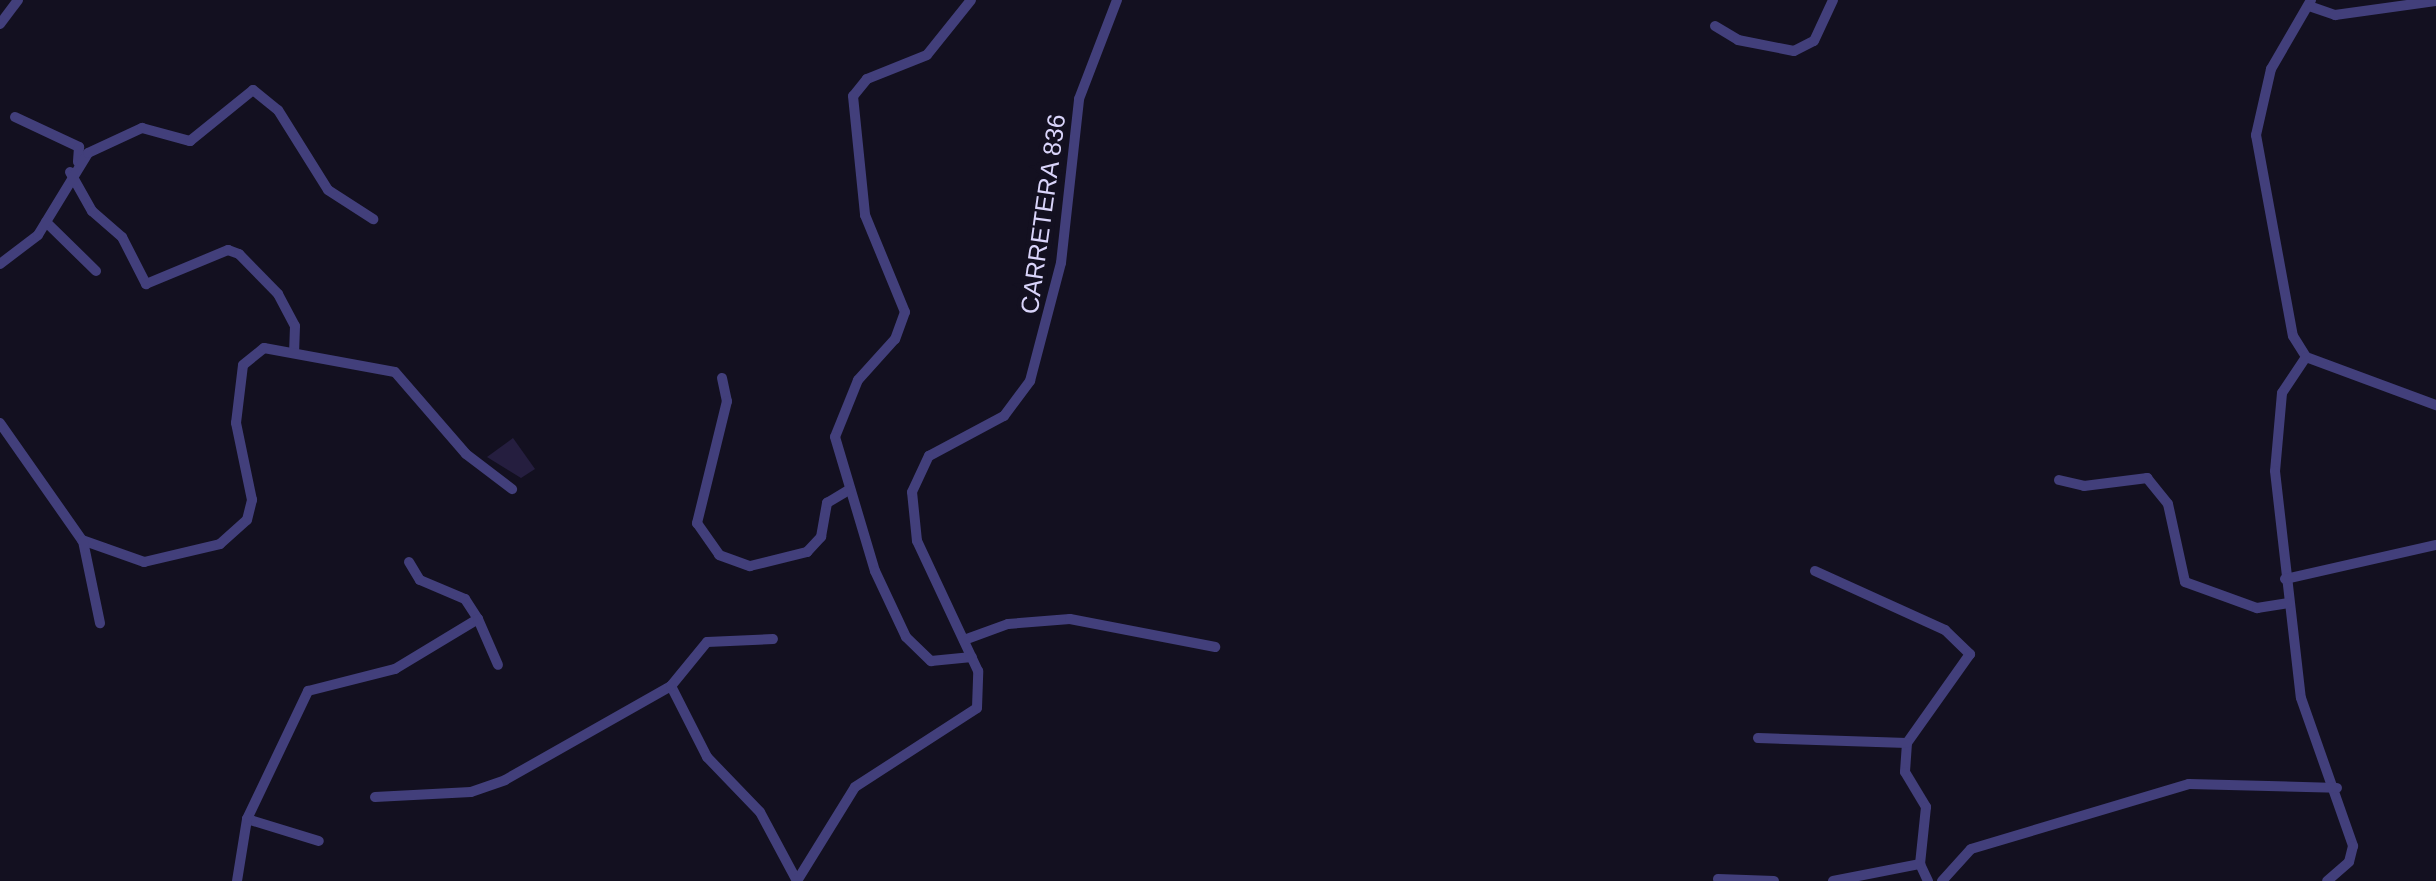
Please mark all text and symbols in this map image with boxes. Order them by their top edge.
street label: CARRETERA 836 [1014,111,1072,317]

